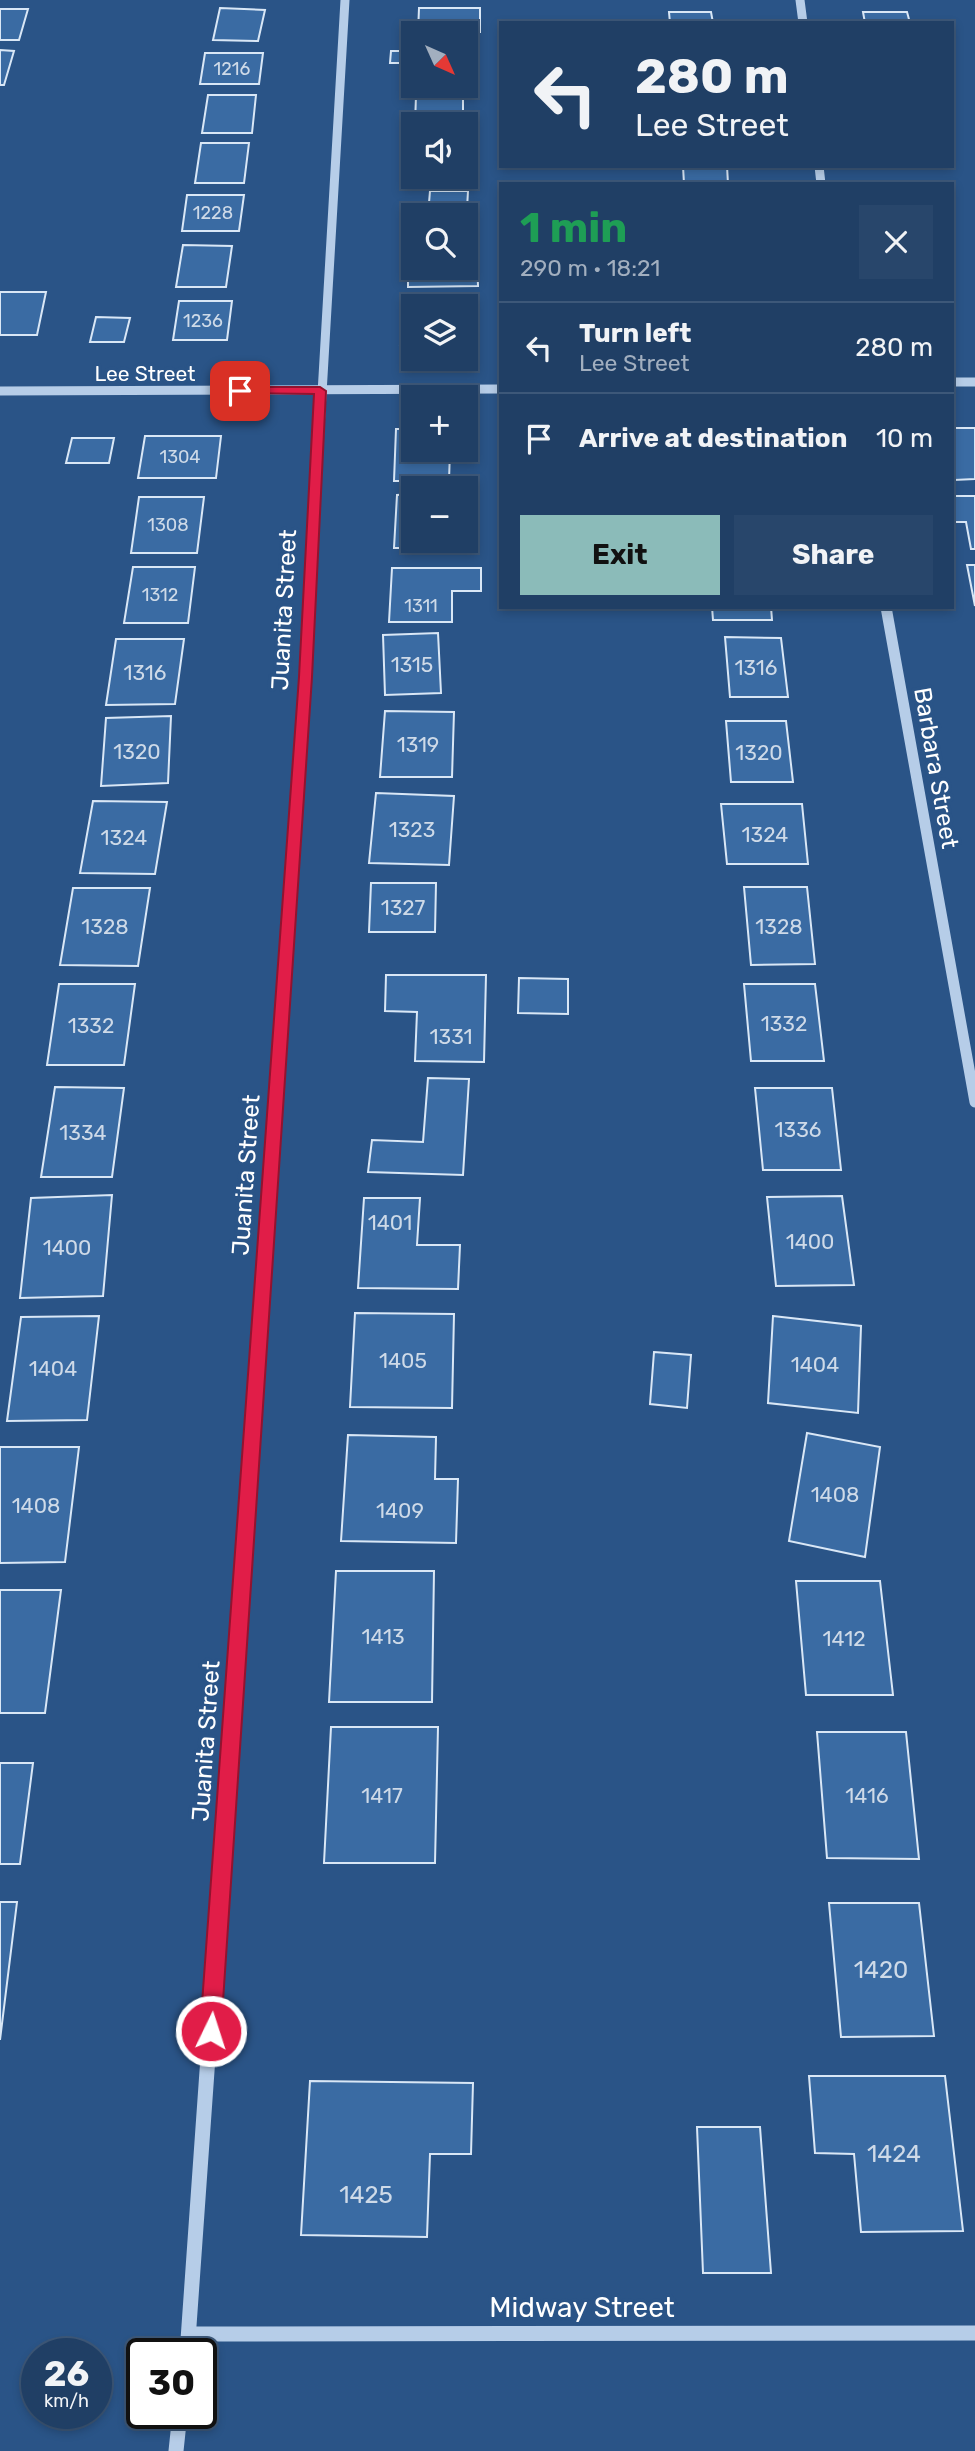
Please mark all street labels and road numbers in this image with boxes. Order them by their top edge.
street label: Lee Street [95,361,195,386]
street label: Juanita Street [266,529,302,691]
street label: Barbara Street [908,685,964,851]
street label: Juanita Street [226,1094,266,1256]
street label: Juanita Street [186,1660,226,1822]
street label: Midway Street [489,2291,675,2324]

